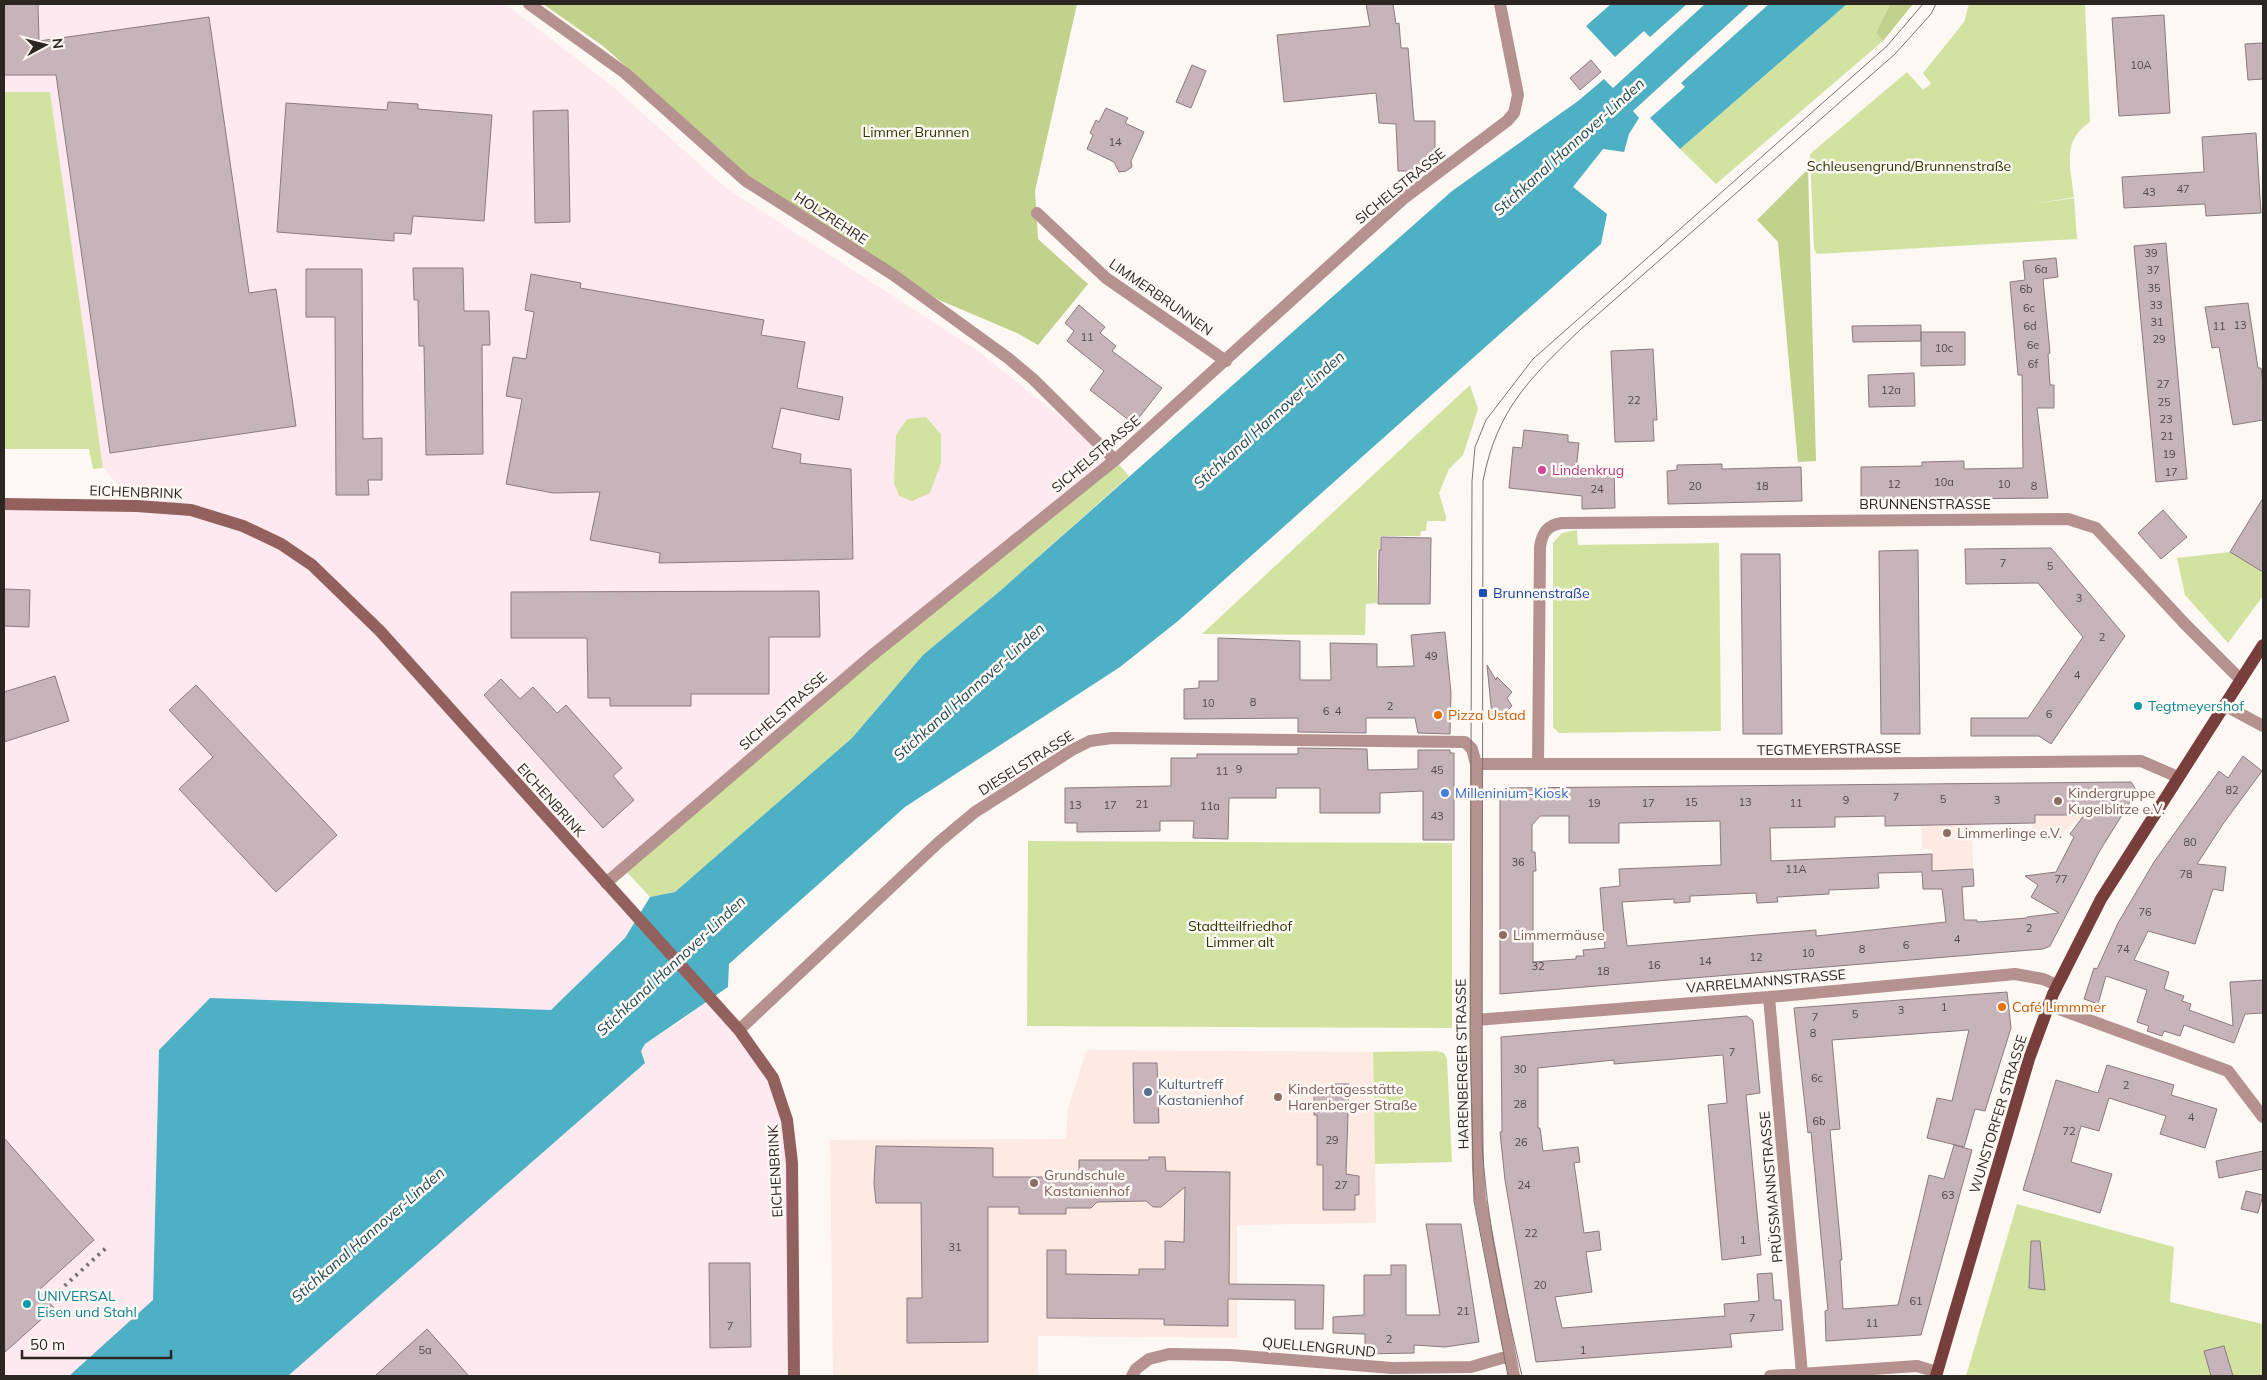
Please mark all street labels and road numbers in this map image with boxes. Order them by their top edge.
street label: SICHELSTRASSE [1351,144,1449,228]
street label: HOLZREHRE [791,188,871,248]
street label: LIMMERBRUNNEN [1106,255,1216,339]
street label: SICHELSTRASSE [1048,412,1144,496]
street label: EICHENBRINK [89,481,184,503]
street label: BRUNNENSTRASSE [1859,495,1991,513]
street label: SICHELSTRASSE [735,668,831,754]
street label: DIESELSTRASSE [975,727,1077,799]
street label: TEGTMEYERSTRASSE [1757,739,1901,759]
street label: EICHENBRINK [513,759,590,841]
street label: VARRELMANNSTRASSE [1685,965,1847,997]
street label: HARENBERGER STRASSE [1452,978,1472,1150]
street label: WUNSTORFER STRASSE [1965,1033,2031,1195]
street label: PRÜSSMANNSTRASSE [1755,1110,1787,1264]
street label: EICHENBRINK [764,1123,786,1218]
street label: QUELLENGRUND [1261,1333,1377,1361]

